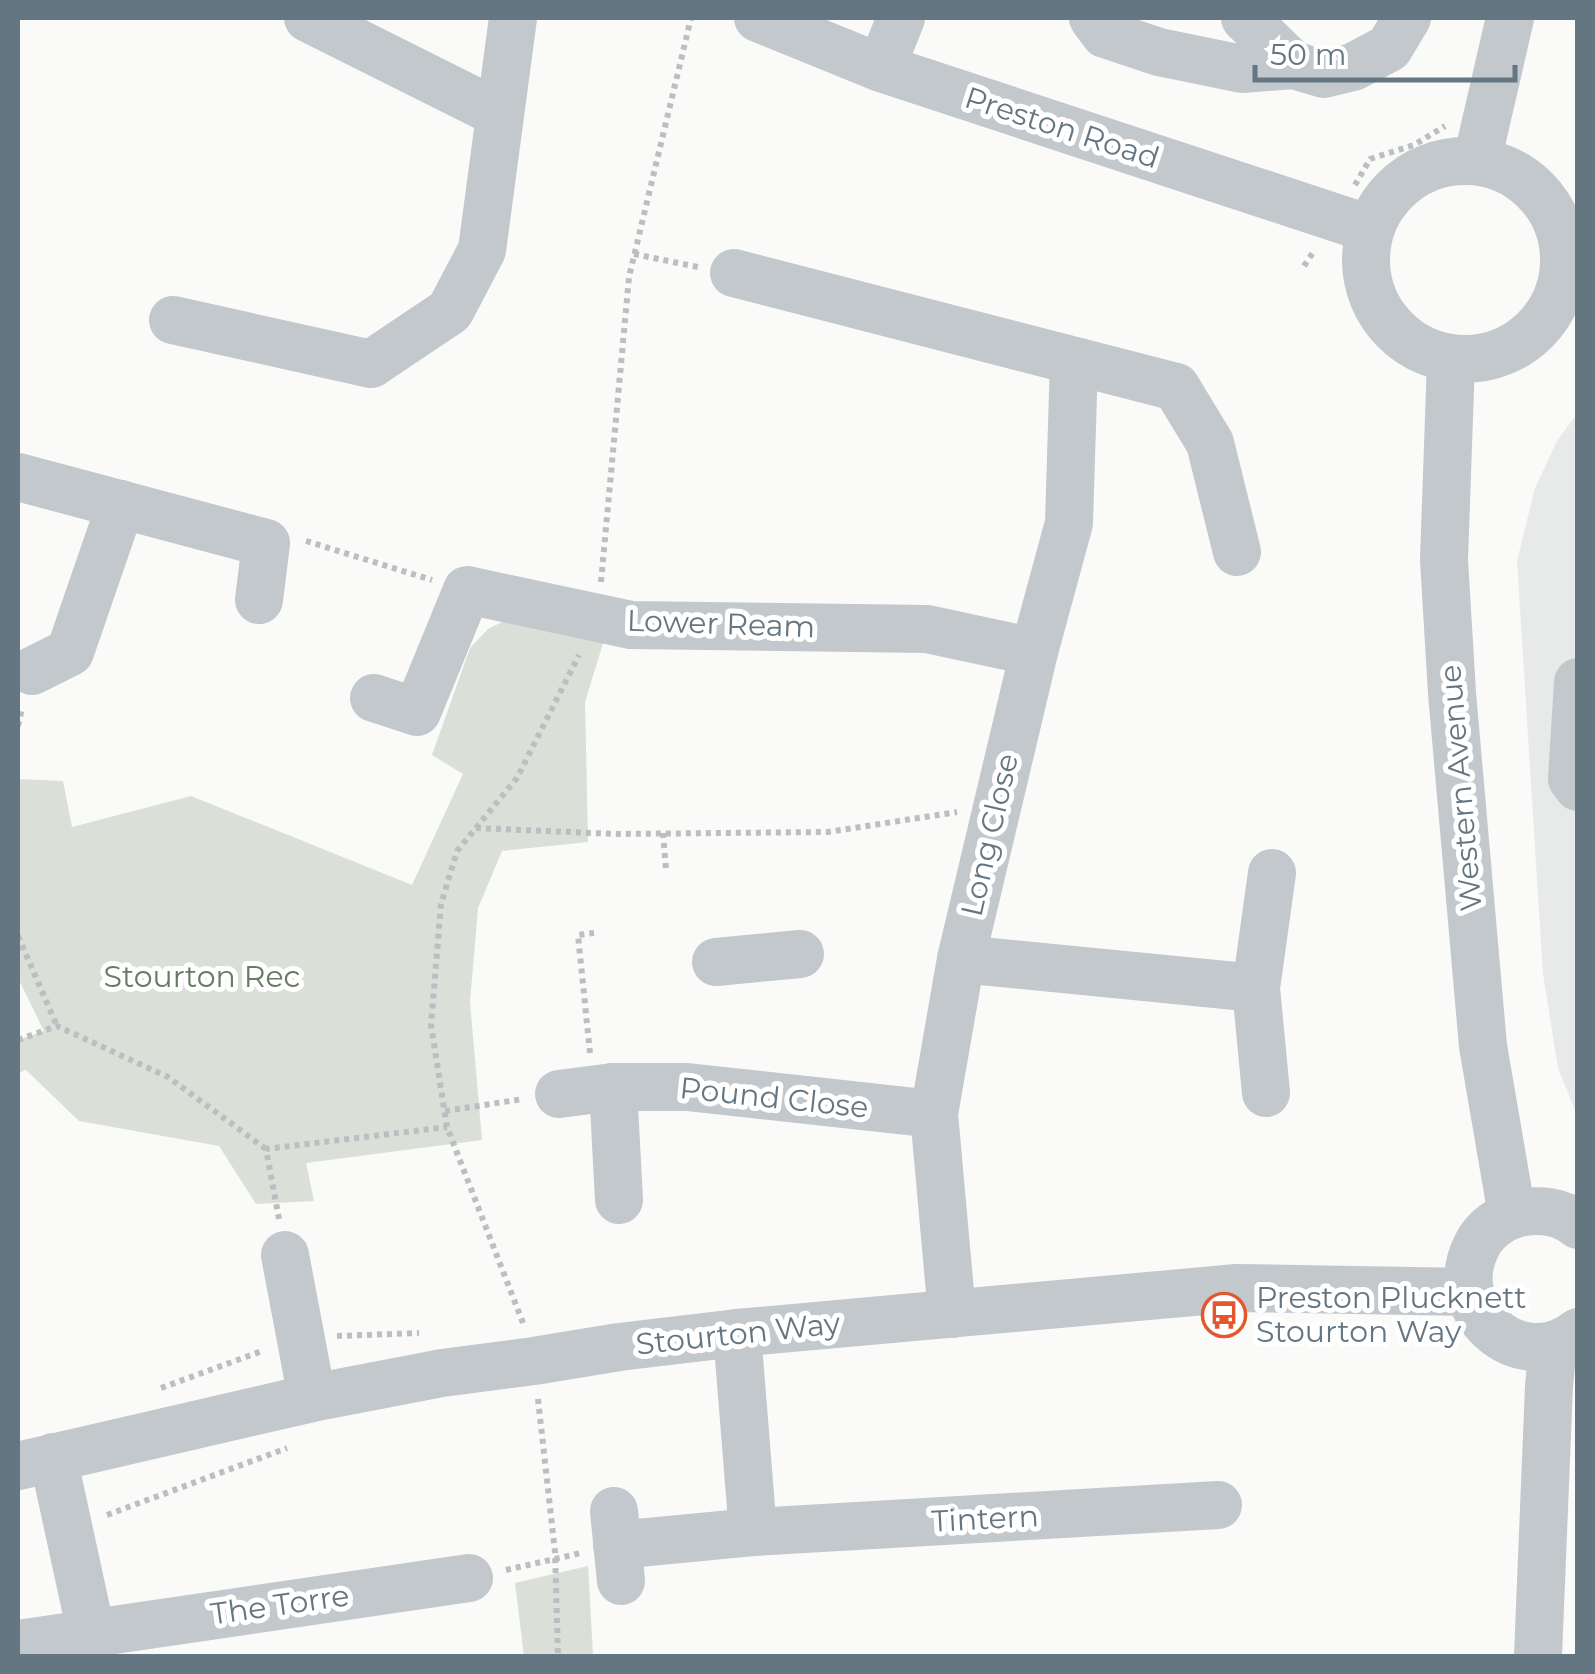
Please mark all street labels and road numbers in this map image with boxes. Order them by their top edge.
street label: Preston Road [960,79,1164,176]
street label: Lower Ream [626,602,816,645]
street label: Western Avenue [1431,663,1490,913]
street label: Long Close [953,750,1026,920]
street label: Pound Close [678,1069,870,1126]
street label: Stourton Way [634,1304,843,1363]
street label: Tintern [930,1497,1040,1540]
street label: The Torre [208,1576,352,1633]

